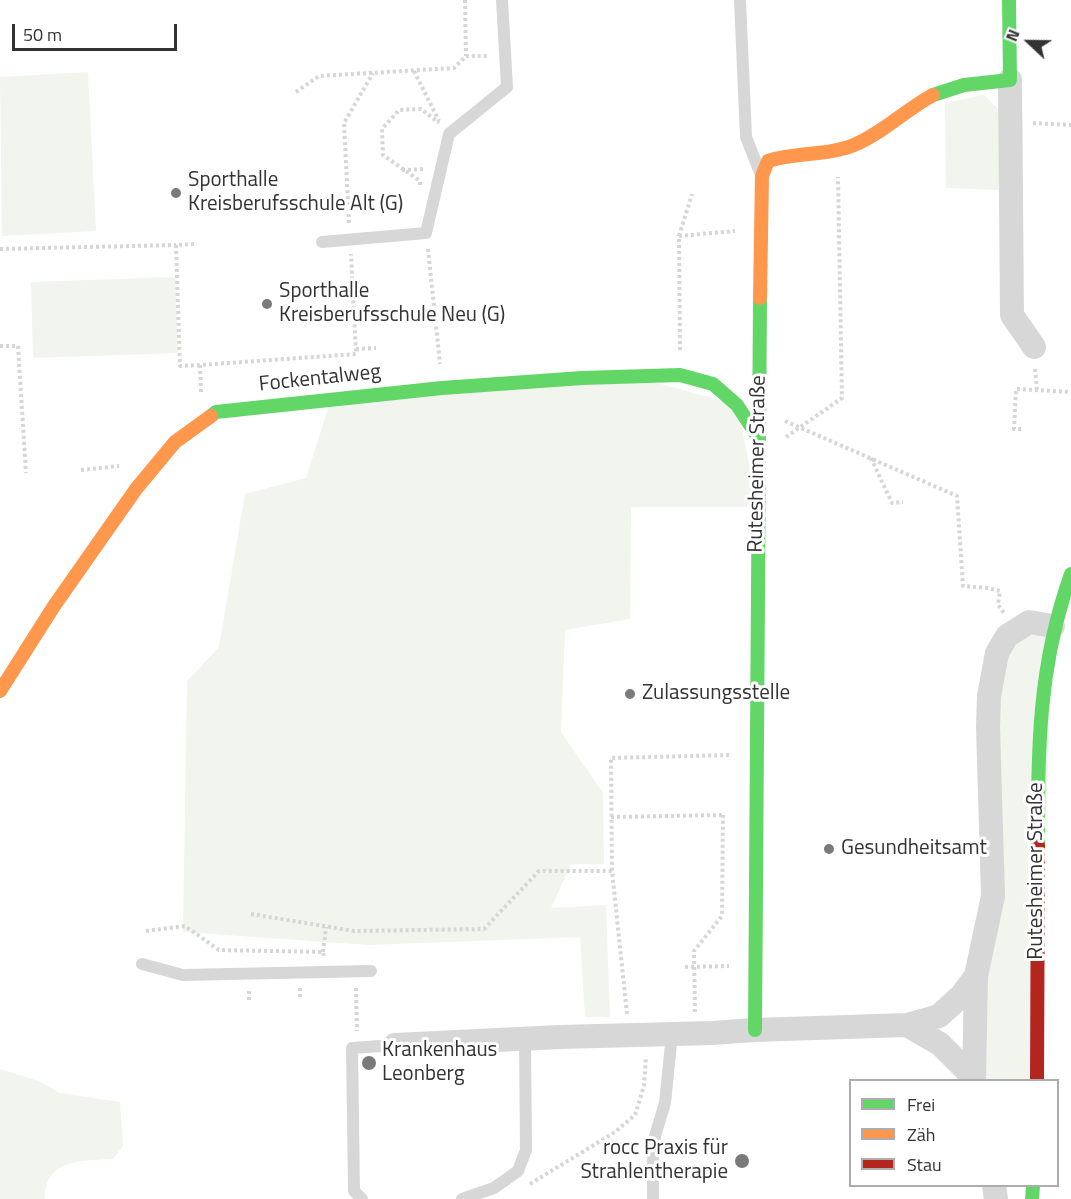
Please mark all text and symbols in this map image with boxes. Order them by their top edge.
scale bar [15,12,180,50]
north arrow [999,12,1059,72]
text: 50 m [23,21,62,48]
text: N [999,26,1026,45]
place label: Sporthalle Kreisberufsschule Alt (G) [188,168,403,218]
marker: Sporthalle Kreisberufsschule Alt (G) [169,186,183,200]
place label: Sporthalle Kreisberufsschule Neu (G) [279,279,505,329]
marker: Sporthalle Kreisberufsschule Neu (G) [260,297,274,311]
street label: Fockentalweg [258,360,382,398]
street label: Rutesheimer Straße [744,375,772,553]
place label: Zulassungsstelle [642,681,790,707]
marker: Zulassungsstelle [623,687,637,701]
street label: Rutesheimer Straße [1024,782,1050,960]
place label: Gesundheitsamt [841,836,987,862]
marker: Gesundheitsamt [822,842,836,856]
place label: Krankenhaus Leonberg [382,1038,497,1088]
marker: Krankenhaus Leonberg [360,1054,378,1072]
legend [849,1079,1059,1187]
text: Frei [907,1091,935,1118]
text: Zäh [907,1121,935,1148]
place label: rocc Praxis für Strahlentherapie [580,1136,728,1186]
text: Stau [907,1151,942,1178]
marker: rocc Praxis für Strahlentherapie [733,1152,751,1170]

